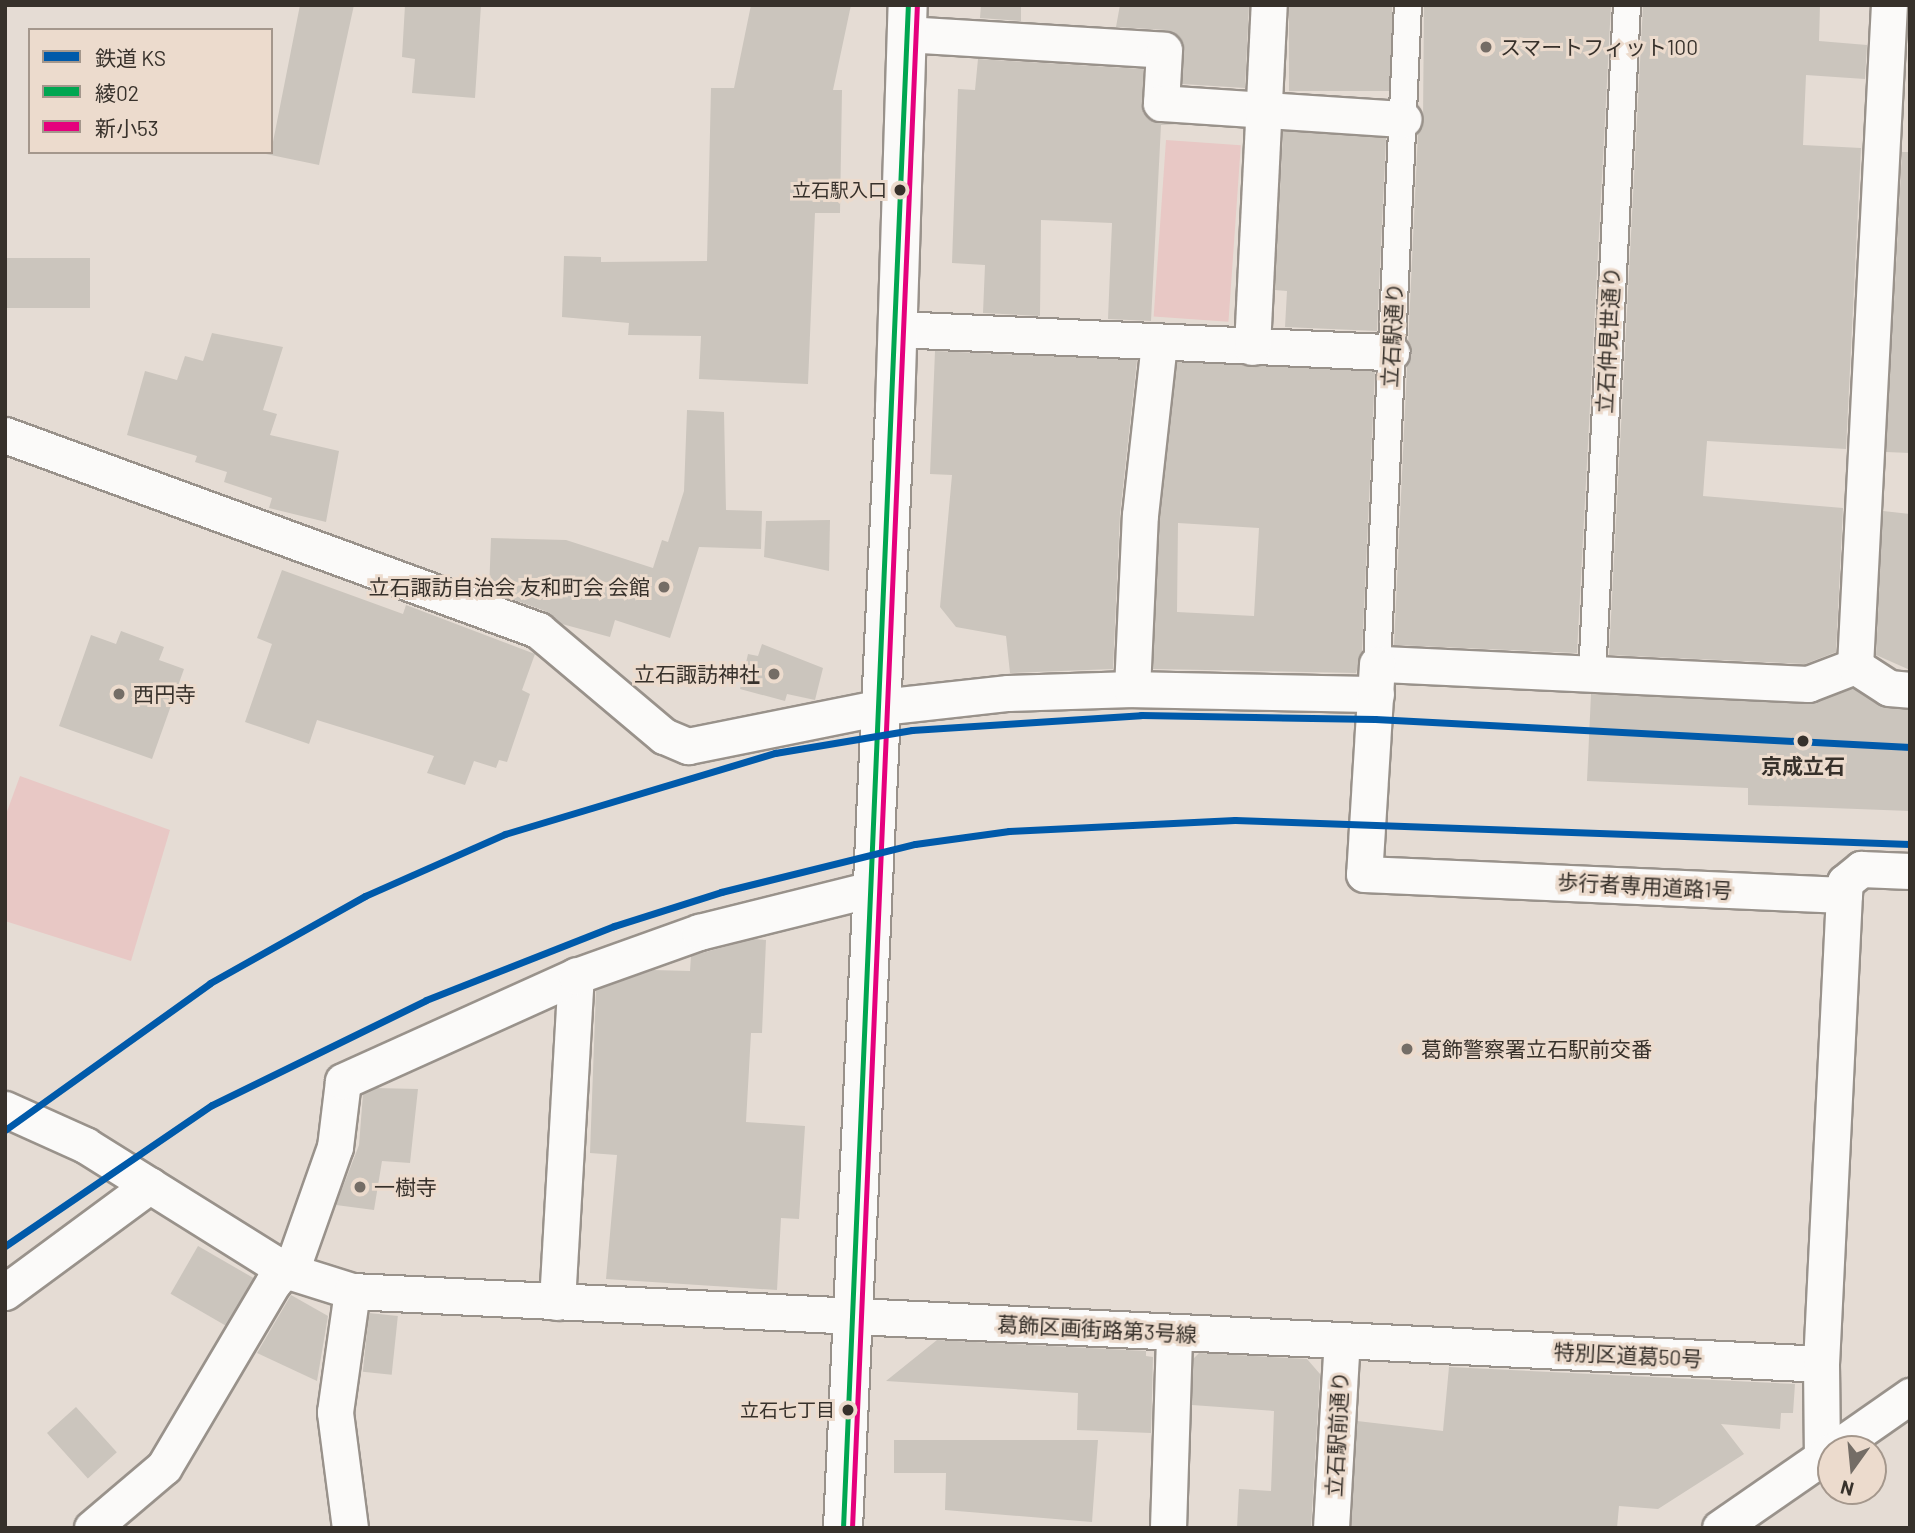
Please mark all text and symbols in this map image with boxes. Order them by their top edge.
legend [28,28,273,154]
place label: スマートフィット100 [1500,34,1699,60]
marker: スマートフィット100 [1478,39,1494,55]
text: 鉄道 KS [95,45,166,70]
text: 綾02 [95,80,139,105]
text: 新小53 [95,115,159,140]
place label: 立石駅入口 [792,179,887,201]
marker: 立石駅入口 [893,183,907,197]
street label: 立石仲見世通り [1592,266,1624,414]
street label: 立石駅通り [1377,282,1407,388]
place label: 立石諏訪自治会 友和町会 会館 [369,574,650,600]
marker: 立石諏訪自治会 友和町会 会館 [656,579,672,595]
place label: 立石諏訪神社 [634,661,760,687]
marker: 立石諏訪神社 [766,666,782,682]
place label: 西円寺 [133,681,196,707]
marker: 西円寺 [111,686,127,702]
marker: 京成立石 [1793,731,1813,751]
place label: 京成立石 [1761,753,1845,779]
street label: 歩行者専用道路1号 [1557,869,1733,903]
place label: 葛飾警察署立石駅前交番 [1421,1036,1652,1062]
marker: 葛飾警察署立石駅前交番 [1399,1041,1415,1057]
place label: 一樹寺 [374,1174,437,1200]
marker: 一樹寺 [352,1179,368,1195]
street label: 葛飾区画街路第3号線 [997,1311,1197,1347]
street label: 特別区道葛50号 [1553,1339,1703,1371]
street label: 立石駅前通り [1321,1370,1353,1498]
place label: 立石七丁目 [740,1399,835,1421]
marker: 立石七丁目 [841,1403,855,1417]
north arrow [1817,1435,1887,1505]
text: N [1838,1476,1856,1502]

